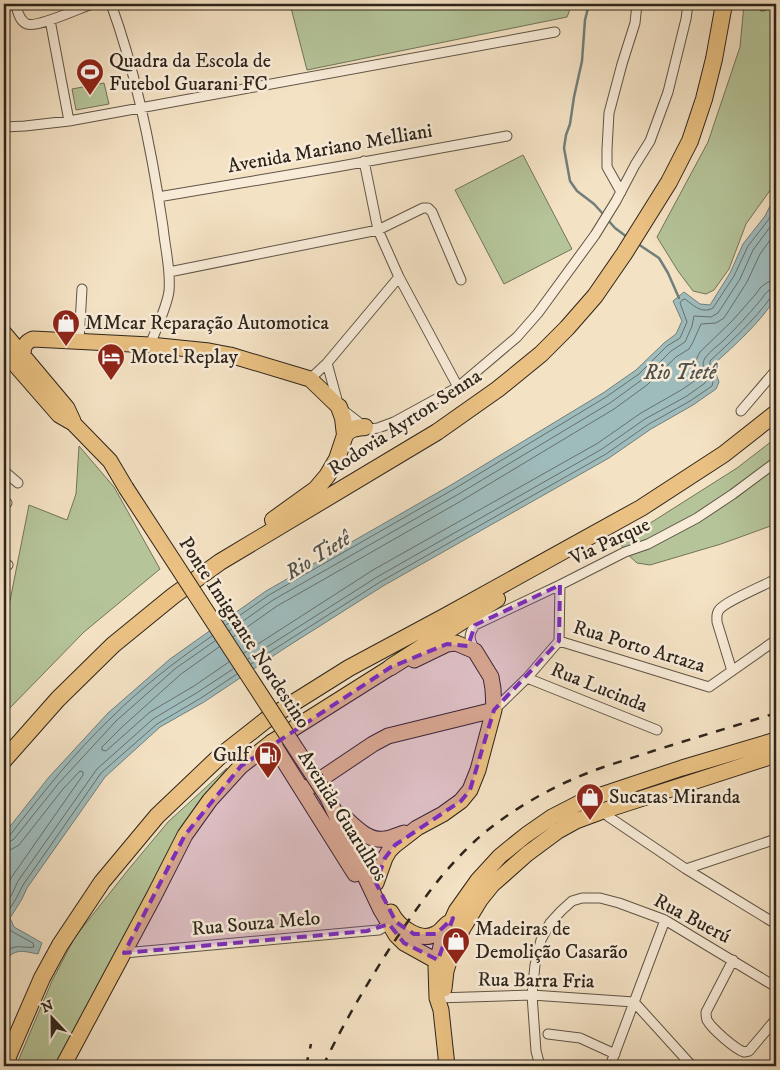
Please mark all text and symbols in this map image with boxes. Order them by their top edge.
place label: Quadra da Escola de Futebol Guarani FC [109,49,271,97]
sports icon: Quadra da Escola de Futebol Guarani FC [75,57,105,96]
street label: Avenida Mariano Melliani [226,119,434,179]
shop icon: MMcar Reparação Automotica [51,308,81,347]
place label: MMcar Reparação Automotica [85,311,330,336]
hotel icon: Motel Replay [96,342,126,381]
place label: Motel Replay [130,345,239,370]
water label: Rio Tietê [643,360,718,386]
street label: Rodovia Ayrton Senna [324,364,487,482]
street label: Via Parque [565,513,654,572]
water label: Rio Tietê [280,525,357,587]
street label: Ponte Imigrante Nordestino [173,533,315,733]
street label: Rua Porto Artaza [570,615,709,679]
street label: Rua Lucinda [547,657,652,719]
fuel station icon: Gulf [253,740,283,779]
place label: Gulf [213,743,253,768]
street label: Avenida Guarulhos [292,746,392,886]
shop icon: Sucatas Miranda [575,782,605,821]
place label: Sucatas Miranda [609,785,741,810]
street label: Rua Buerú [649,888,735,950]
street label: Rua Souza Melo [191,906,321,942]
place label: Madeiras de Demolição Casarão [475,917,628,965]
shop icon: Madeiras de Demolição Casarão [441,926,471,965]
street label: Rua Barra Fria [477,967,595,995]
north arrow [28,992,78,1042]
text: N [39,996,57,1017]

